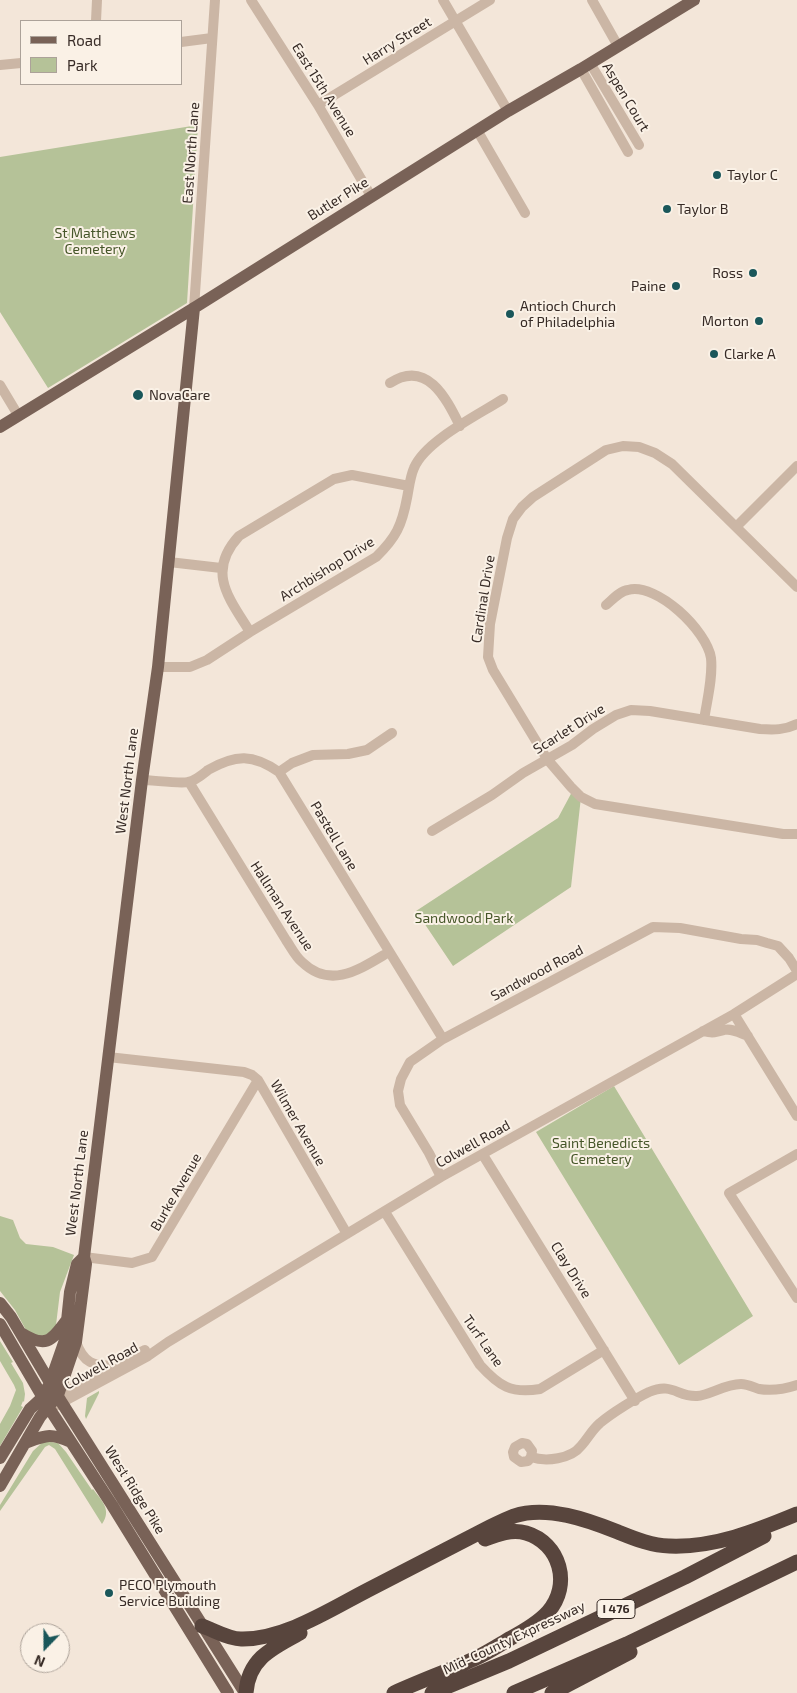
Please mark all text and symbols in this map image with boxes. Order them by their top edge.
street label: Harry Street [360,13,434,69]
legend [20,20,182,85]
text: Road [67,31,102,49]
street label: East 15th Avenue [288,40,360,140]
text: Park [67,56,98,74]
street label: Aspen Court [599,59,653,135]
street label: East North Lane [179,102,203,204]
place label: Taylor C [727,167,778,183]
marker: Taylor C [711,169,723,181]
street label: Butler Pike [304,174,372,224]
place label: Taylor B [677,201,728,217]
marker: Taylor B [661,203,673,215]
park label: St Matthews Cemetery [54,225,136,258]
place label: Ross [712,265,743,281]
marker: Ross [747,267,759,279]
place label: Paine [631,278,666,294]
marker: Paine [670,280,682,292]
place label: Antioch Church of Philadelphia [520,298,616,331]
marker: Antioch Church of Philadelphia [504,308,516,320]
place label: Morton [702,313,749,329]
marker: Morton [753,315,765,327]
place label: Clarke A [724,346,776,362]
marker: Clarke A [708,348,720,360]
place label: NovaCare [149,387,210,403]
marker: NovaCare [131,388,145,402]
street label: Archbishop Drive [277,533,377,605]
street label: Cardinal Drive [468,554,498,644]
street label: Scarlet Drive [530,700,608,758]
street label: West North Lane [112,727,142,835]
street label: Pastell Lane [307,798,361,874]
street label: Hallman Avenue [247,858,317,954]
park label: Sandwood Park [415,910,513,926]
street label: Sandwood Road [488,942,586,1004]
street label: Wilmer Avenue [267,1077,329,1169]
street label: Colwell Road [433,1117,513,1171]
street label: West North Lane [62,1129,92,1237]
park label: Saint Benedicts Cemetery [552,1135,650,1168]
street label: Burke Avenue [147,1150,205,1234]
street label: Clay Drive [547,1239,595,1301]
street label: Turf Lane [459,1312,507,1370]
street label: Colwell Road [61,1339,141,1393]
street label: West Ridge Pike [101,1443,169,1537]
place label: PECO Plymouth Service Building [119,1577,220,1610]
marker: PECO Plymouth Service Building [103,1587,115,1599]
street label: Mid-County Expressway [440,1598,588,1678]
road number: I 476 [597,1600,635,1618]
north arrow [20,1623,70,1673]
text: N [32,1652,47,1671]

